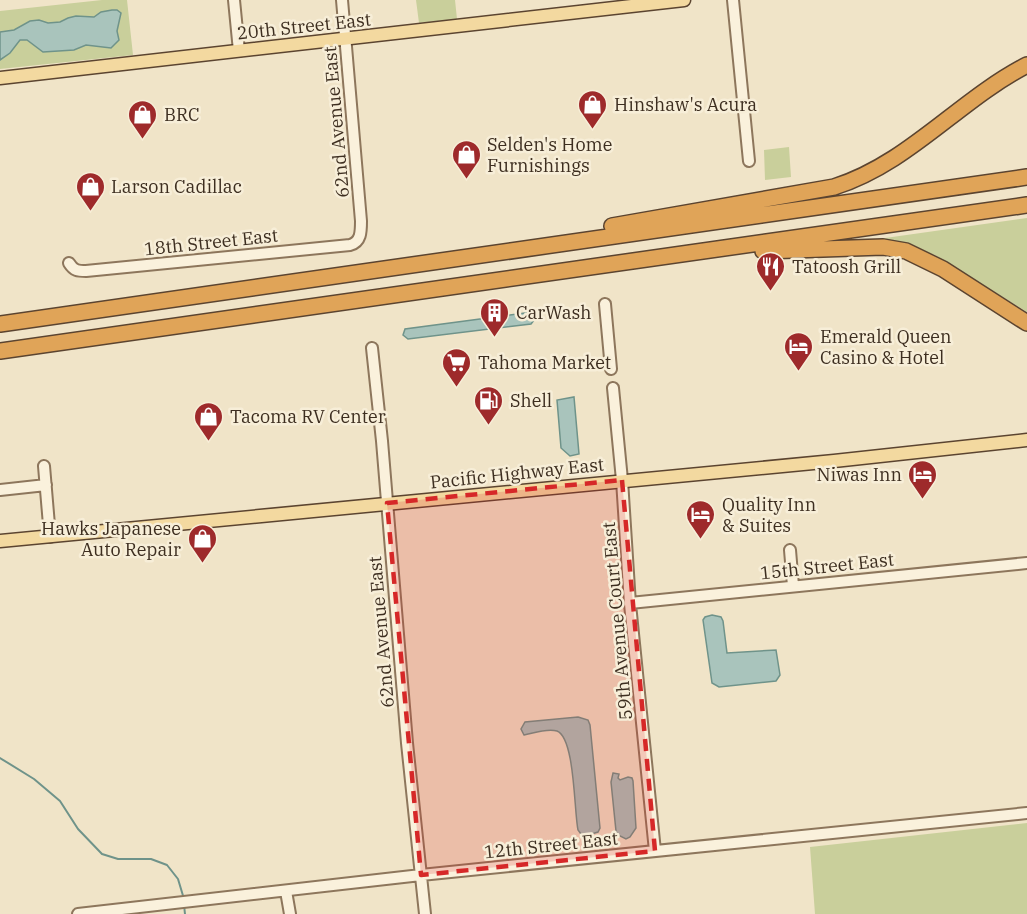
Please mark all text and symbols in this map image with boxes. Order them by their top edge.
street label: 20th Street East [236,8,372,44]
street label: 62nd Avenue East [318,45,354,199]
shop icon: Hinshaw's Acura [577,88,609,130]
place label: Hinshaw's Acura [614,93,757,116]
shop icon: BRC [127,98,159,140]
place label: BRC [164,103,200,126]
place label: Selden's Home Furnishings [487,133,612,177]
shop icon: Selden's Home Furnishings [450,138,482,180]
shop icon: Larson Cadillac [74,170,106,212]
place label: Larson Cadillac [111,175,242,198]
street label: 18th Street East [143,224,279,260]
restaurant icon: Tatoosh Grill [755,250,787,292]
place label: Tatoosh Grill [792,255,901,278]
building icon: CarWash [479,296,511,338]
place label: CarWash [516,301,592,324]
place label: Emerald Queen Casino & Hotel [820,325,952,369]
hotel icon: Emerald Queen Casino & Hotel [783,330,815,372]
supermarket icon: Tahoma Market [441,346,473,388]
place label: Tahoma Market [478,351,611,374]
fuel station icon: Shell [473,384,505,426]
place label: Shell [510,389,552,412]
shop icon: Tacoma RV Center [193,400,225,442]
place label: Tacoma RV Center [230,405,386,428]
street label: Pacific Highway East [429,452,605,494]
hotel icon: Niwas Inn [907,458,939,500]
place label: Niwas Inn [816,463,902,486]
place label: Quality Inn & Suites [722,493,816,537]
hotel icon: Quality Inn & Suites [685,498,717,540]
place label: Hawks Japanese Auto Repair [41,517,181,561]
street label: 59th Avenue Court East [597,521,637,721]
shop icon: Hawks Japanese Auto Repair [186,522,218,564]
street label: 15th Street East [759,548,895,584]
street label: 62nd Avenue East [363,555,399,709]
street label: 12th Street East [483,827,619,863]

